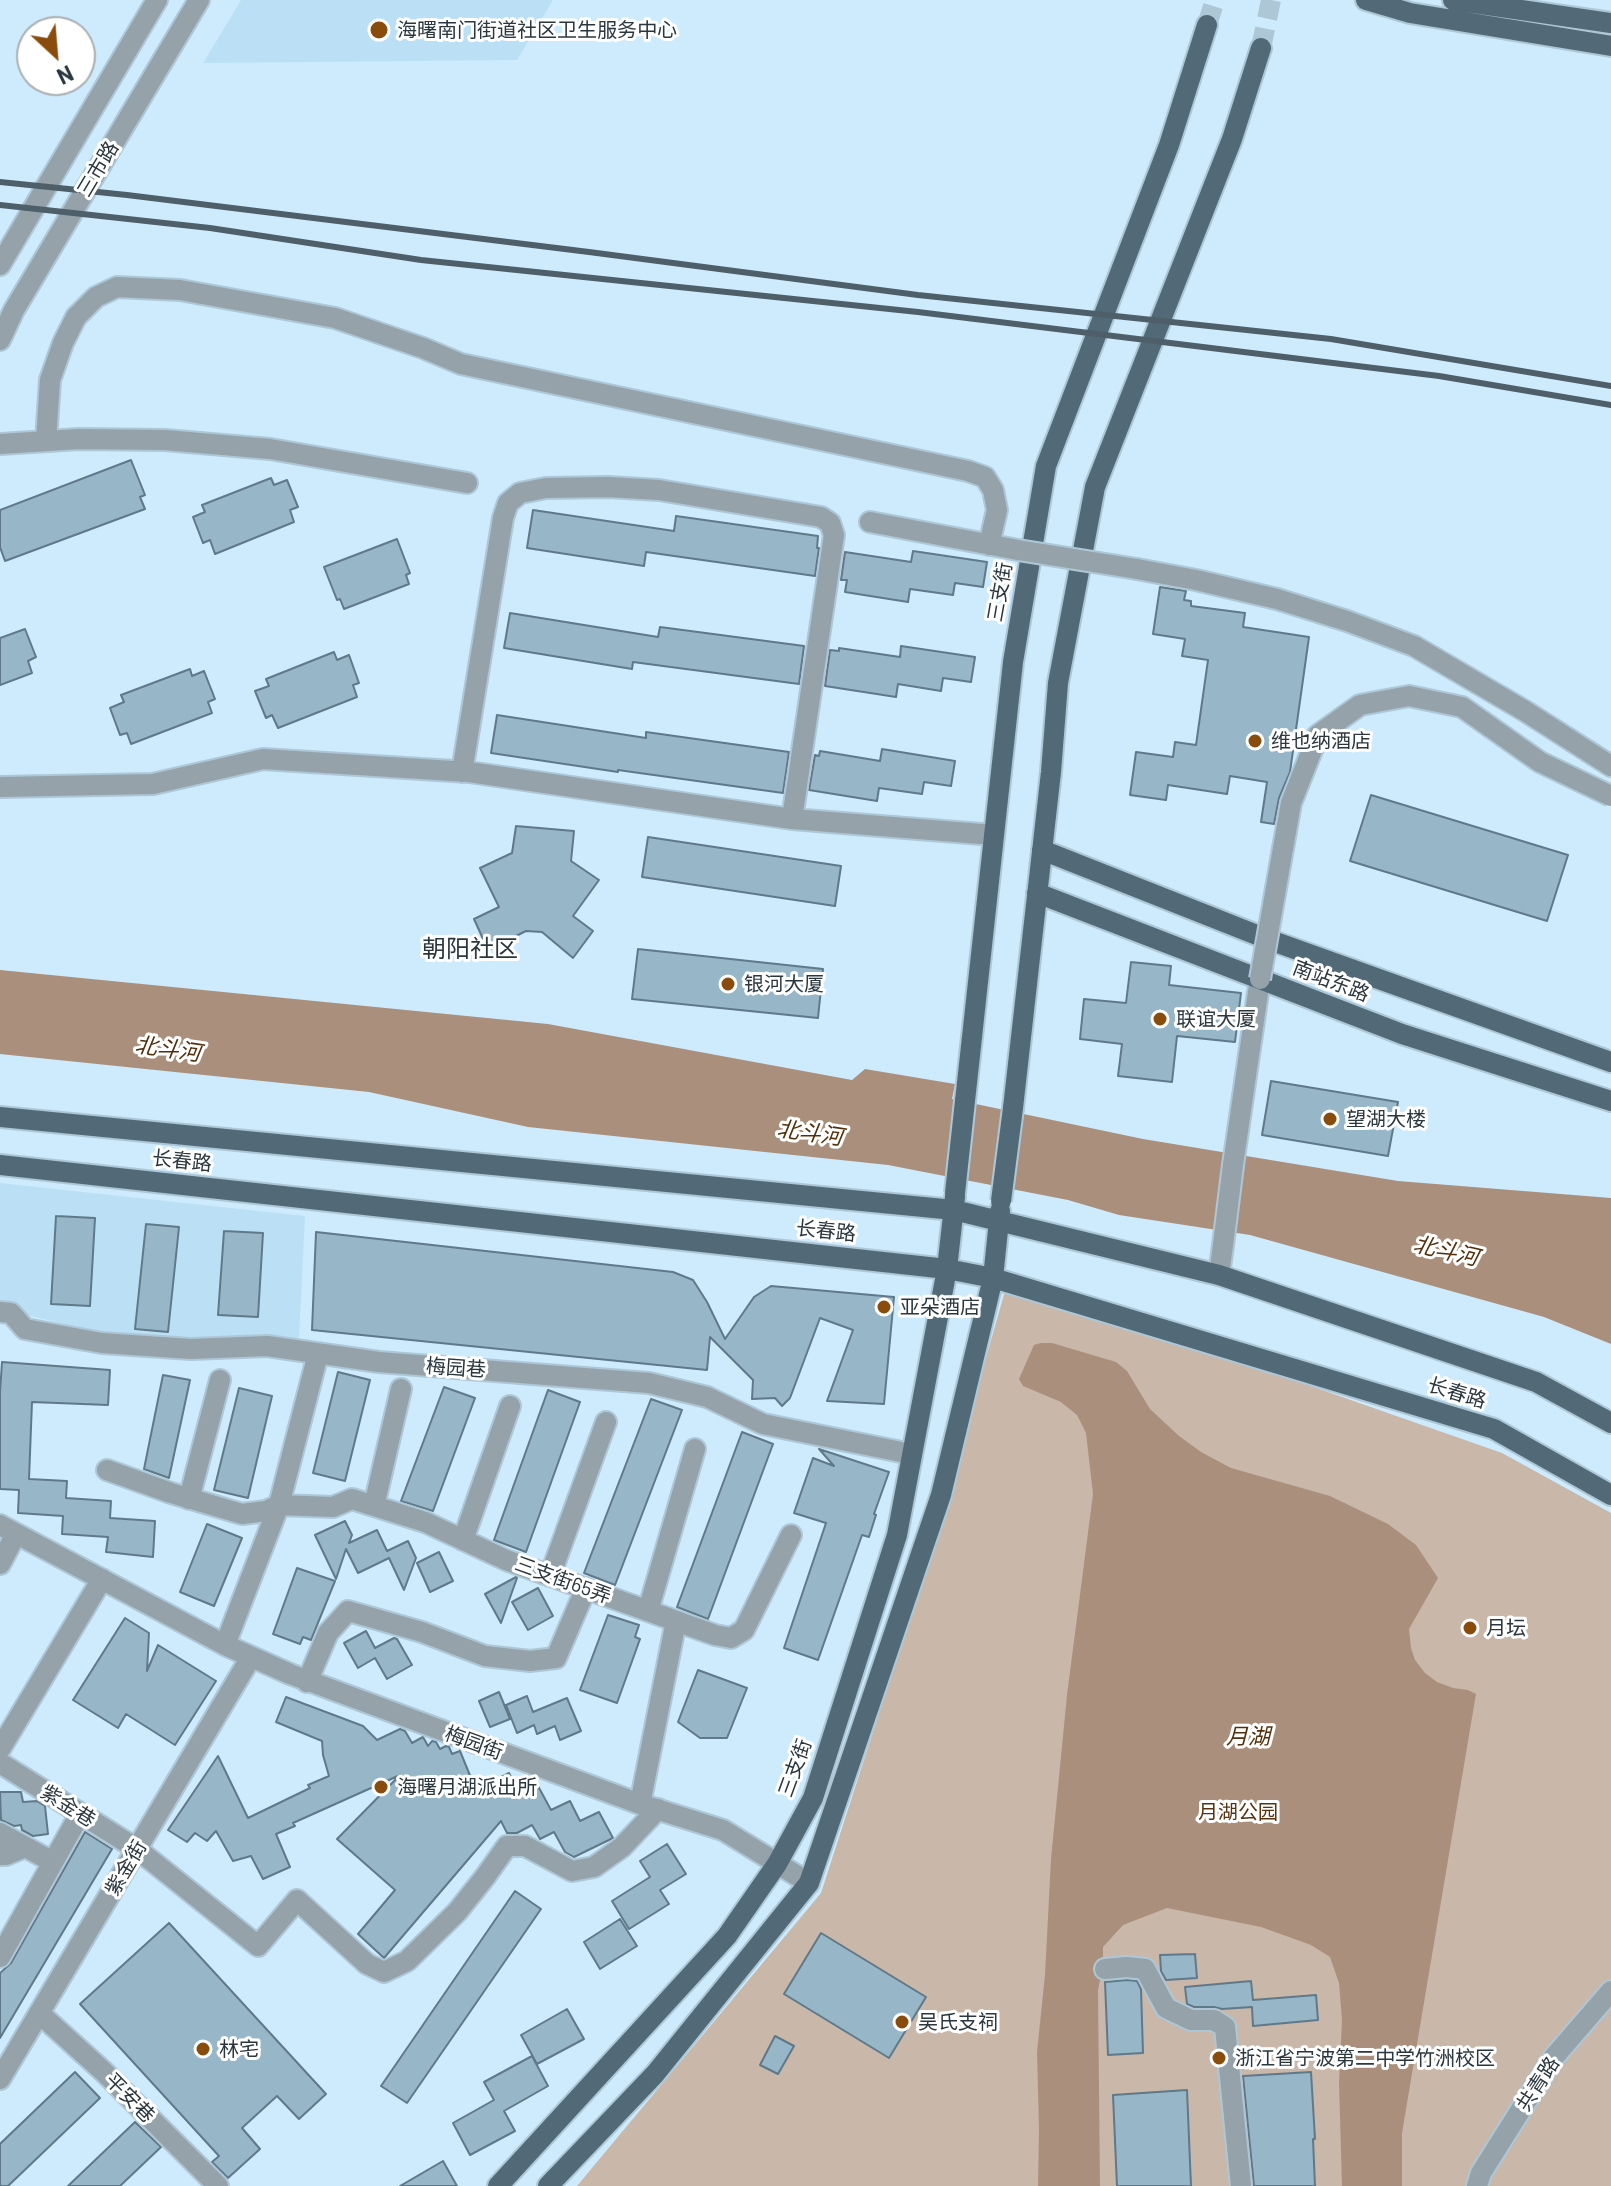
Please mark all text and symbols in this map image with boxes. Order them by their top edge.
north arrow [16,16,96,96]
place label: 海曙南门街道社区卫生服务中心 [397,18,677,42]
marker: 海曙南门街道社区卫生服务中心 [368,19,390,41]
text: N [53,61,78,91]
street label: 三市路 [72,137,124,201]
street label: 三支街 [983,560,1017,624]
place label: 维也纳酒店 [1271,729,1371,753]
marker: 维也纳酒店 [1246,732,1264,750]
district label: 朝阳社区 [422,935,518,963]
street label: 南站东路 [1289,955,1373,1007]
place label: 银河大厦 [744,972,824,996]
marker: 银河大厦 [719,975,737,993]
place label: 联谊大厦 [1176,1007,1256,1031]
marker: 联谊大厦 [1151,1010,1169,1028]
water label: 北斗河 [133,1031,203,1067]
place label: 望湖大楼 [1346,1107,1426,1131]
marker: 望湖大楼 [1321,1110,1339,1128]
water label: 北斗河 [775,1115,845,1151]
street label: 长春路 [151,1146,213,1176]
street label: 长春路 [795,1216,857,1246]
water label: 北斗河 [1411,1231,1481,1271]
place label: 亚朵酒店 [900,1295,980,1319]
marker: 亚朵酒店 [875,1298,893,1316]
street label: 梅园巷 [425,1354,487,1382]
street label: 长春路 [1425,1373,1489,1413]
street label: 三支街65弄 [512,1552,614,1608]
place label: 月坛 [1486,1616,1526,1640]
marker: 月坛 [1461,1619,1479,1637]
street label: 梅园街 [442,1721,506,1765]
water label: 月湖 [1226,1724,1270,1750]
street label: 三支街 [773,1736,817,1800]
place label: 海曙月湖派出所 [397,1775,537,1799]
marker: 海曙月湖派出所 [372,1778,390,1796]
street label: 紫金巷 [36,1780,100,1832]
park label: 月湖公园 [1198,1800,1278,1824]
street label: 紫金街 [100,1836,152,1900]
place label: 吴氏支祠 [918,2010,998,2034]
marker: 吴氏支祠 [893,2013,911,2031]
place label: 林宅 [219,2037,259,2061]
marker: 林宅 [194,2040,212,2058]
place label: 浙江省宁波第二中学竹洲校区 [1235,2046,1495,2070]
marker: 浙江省宁波第二中学竹洲校区 [1210,2049,1228,2067]
street label: 共青路 [1512,2052,1564,2116]
street label: 平安巷 [100,2068,160,2128]

